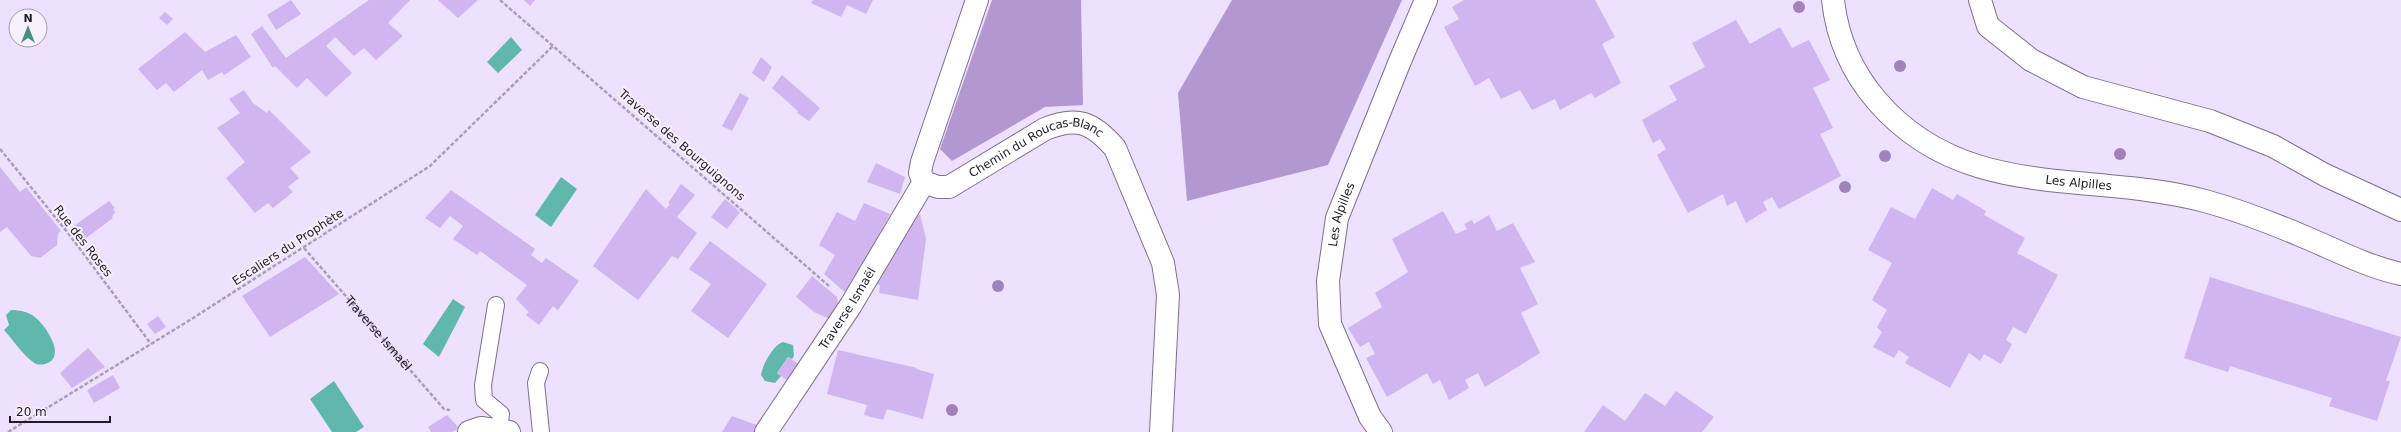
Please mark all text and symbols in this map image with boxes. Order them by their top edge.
north arrow [8,8,48,48]
text: N [23,12,33,25]
street label: Traverse des Bourguignons [615,86,748,204]
street label: Chemin du Roucas-Blanc [966,115,1107,180]
street label: Les Alpilles [2045,173,2113,193]
street label: Les Alpilles [1326,180,1358,248]
street label: Rue des Roses [51,203,115,279]
street label: Escaliers du Prophète [230,206,346,288]
street label: Traverse Ismaël [816,265,879,353]
street label: Traverse Ismaël [341,292,414,373]
scale bar [10,398,110,424]
text: 20 m [16,405,47,419]

